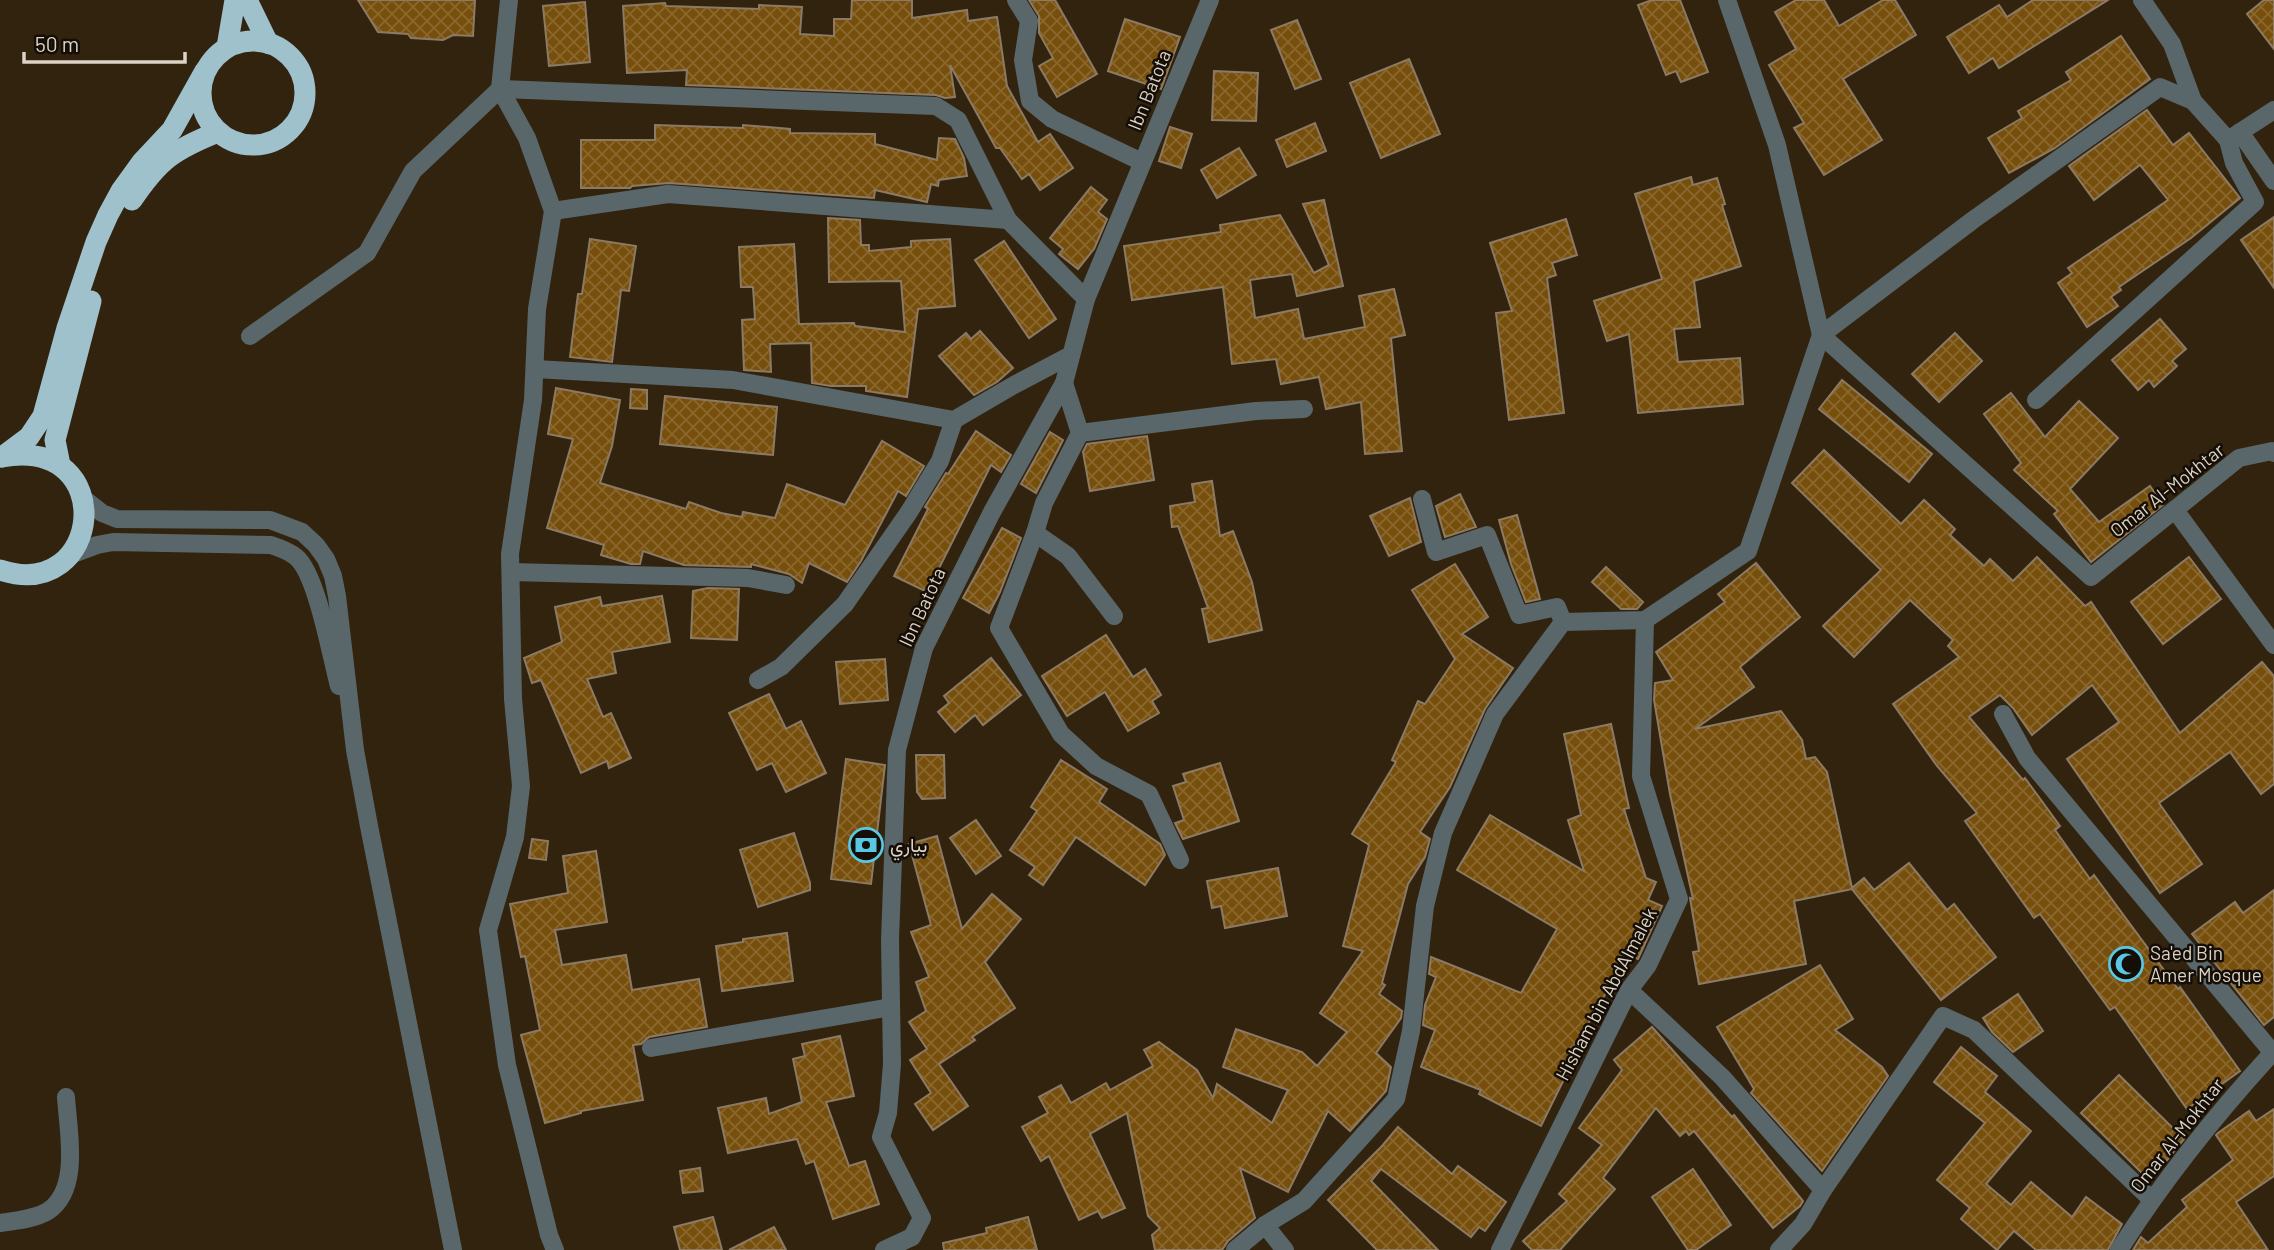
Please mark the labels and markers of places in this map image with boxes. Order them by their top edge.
bank icon: بياري [847,826,885,864]
place label: بياري [890,833,927,861]
place label: Sa'ed Bin Amer Mosque [2150,941,2262,986]
mosque icon: Sa'ed Bin Amer Mosque [2107,945,2145,983]

